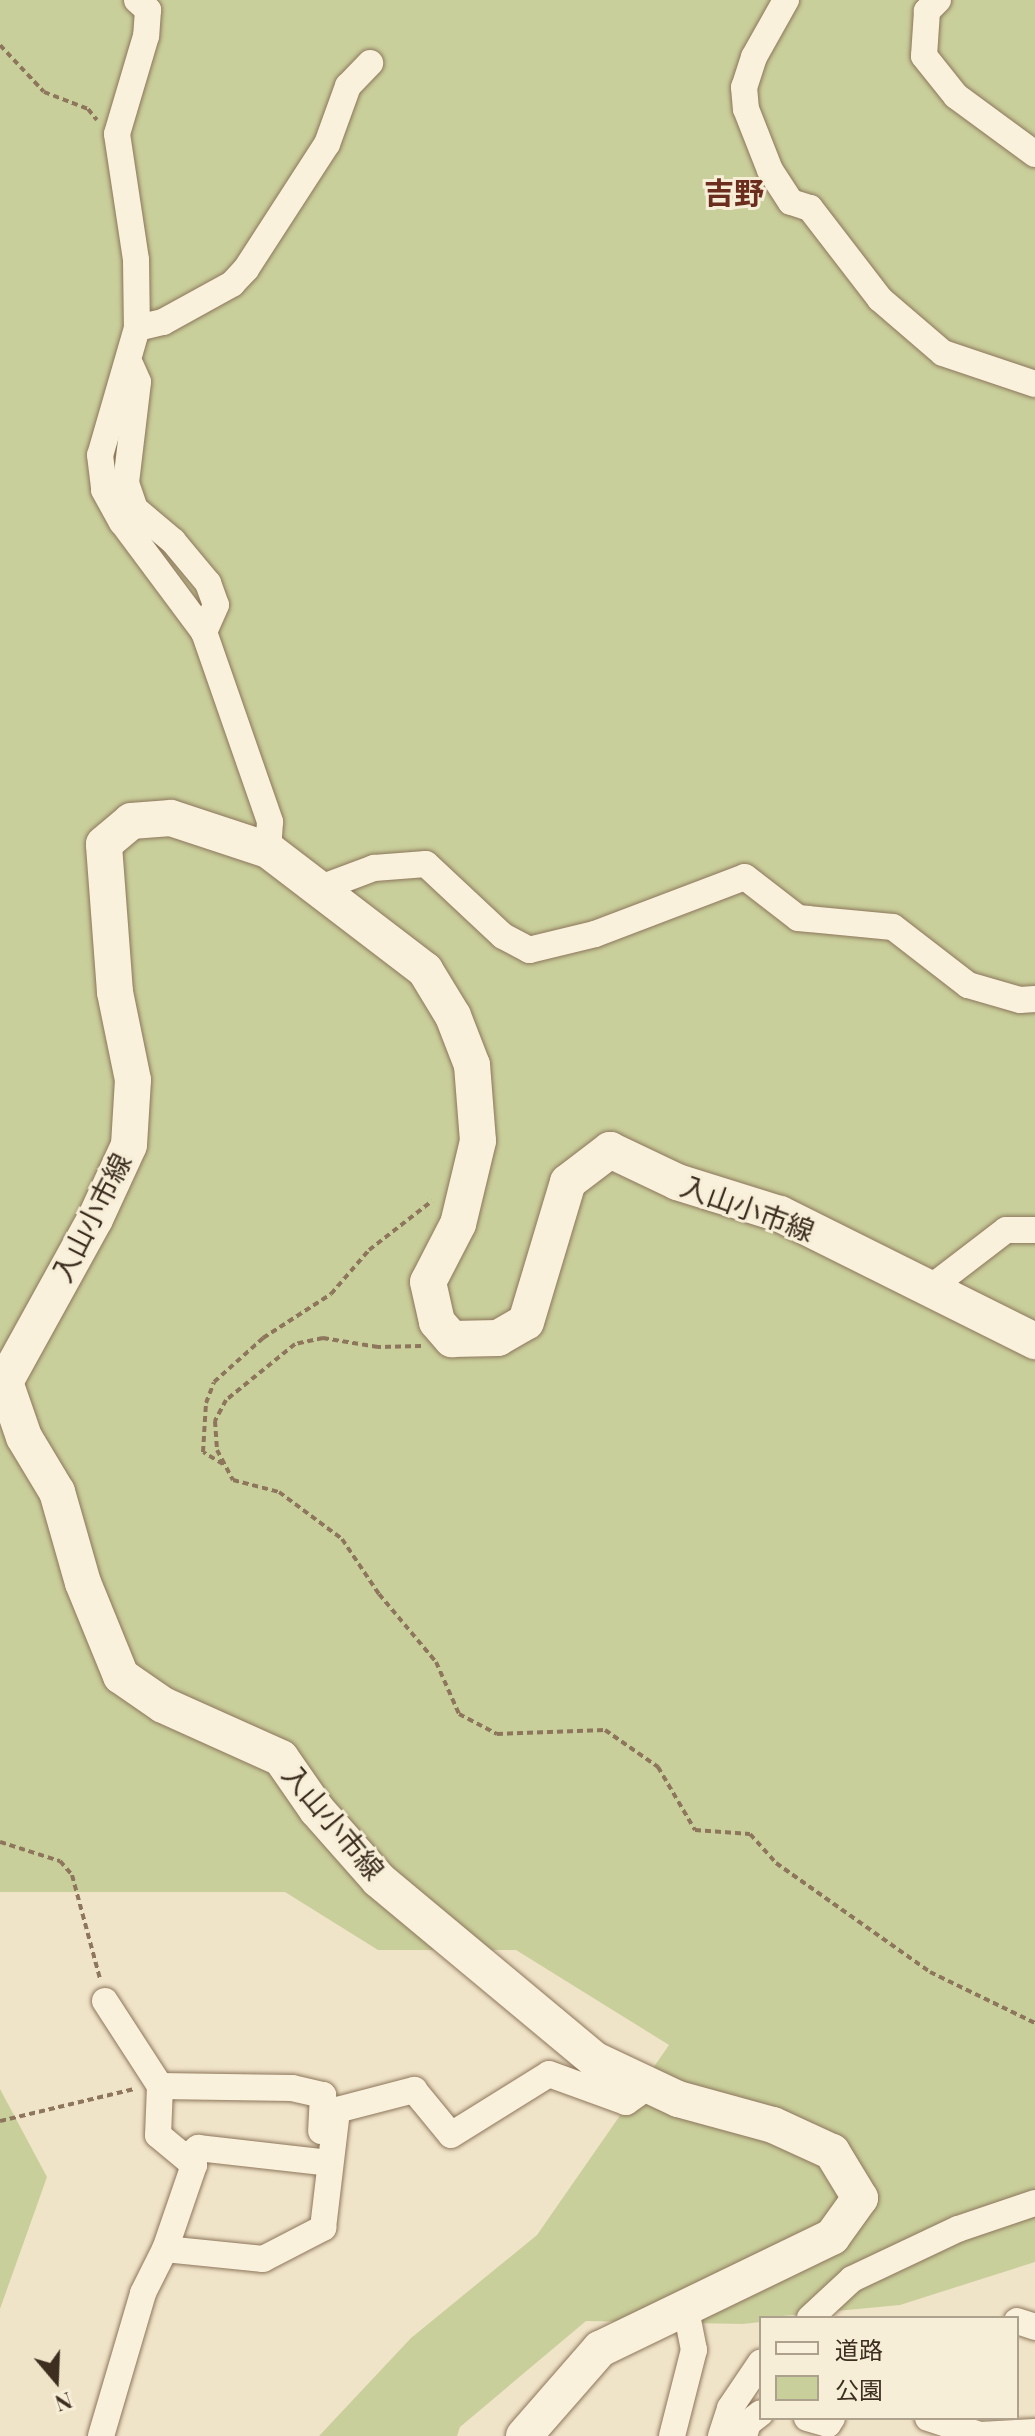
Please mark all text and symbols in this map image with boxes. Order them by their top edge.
district label: 吉野 [704,174,764,210]
street label: 入山小市線 [44,1147,138,1287]
street label: 入山小市線 [676,1168,820,1248]
street label: 入山小市線 [276,1758,392,1886]
legend [759,2316,1019,2420]
text: 道路 [835,2333,883,2365]
north arrow [16,2340,96,2420]
text: 公園 [835,2373,883,2405]
text: N [51,2386,76,2419]

